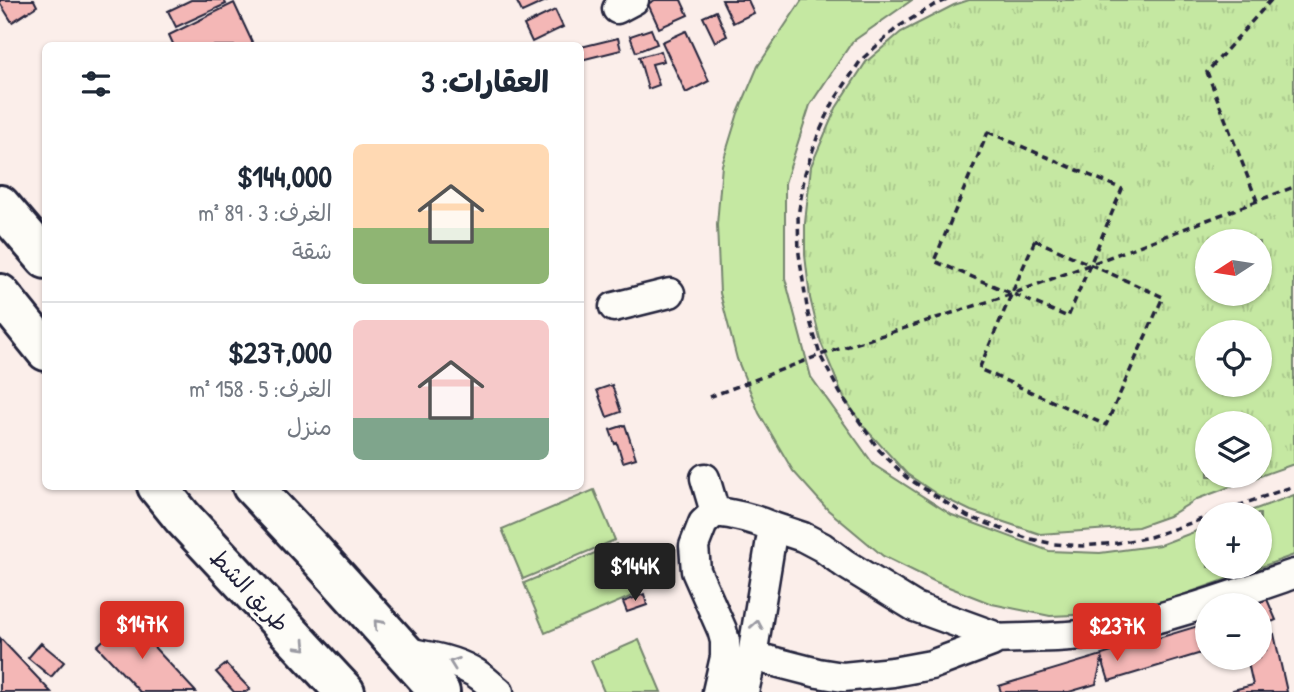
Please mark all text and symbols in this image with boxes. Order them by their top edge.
text: العقارات: 3 [421,61,549,101]
icon: filters [77,65,115,103]
text: $144,000 [237,156,332,196]
icon: home [409,172,493,256]
text: الغرف: 3 · 89 m² [198,197,332,228]
north arrow [1195,229,1272,306]
map controls [1195,229,1272,670]
text: شقة [292,235,332,266]
button: locate [1195,320,1272,397]
text: $237,000 [228,332,332,372]
icon: home [409,348,493,432]
text: الغرف: 5 · 158 m² [189,373,332,404]
text: منزل [287,411,332,442]
button: layers [1195,411,1272,488]
button: + [1195,502,1272,579]
street label: طريق الشط [203,542,297,638]
pin: $144K [586,544,684,603]
text: $144K [610,550,660,581]
button: − [1195,593,1272,670]
pin: $147K [93,602,191,661]
pin: $237K [1068,604,1166,663]
text: $147K [116,608,168,639]
text: $237K [1089,610,1145,641]
one-way arrow [373,619,386,632]
one-way arrow [749,619,764,631]
one-way arrow [294,638,306,651]
one-way arrow [449,658,461,672]

